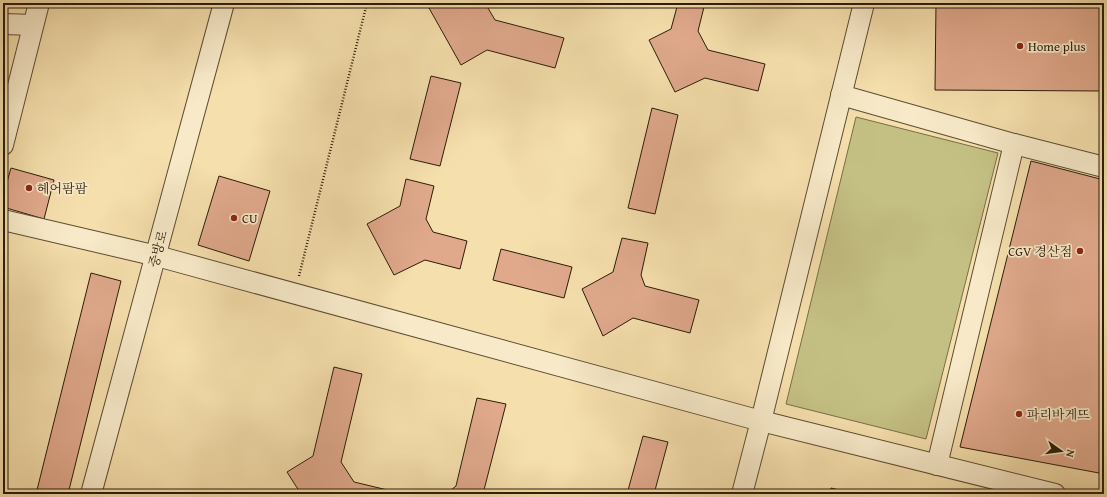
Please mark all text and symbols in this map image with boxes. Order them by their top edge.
place label: Home plus [1028,37,1086,56]
marker: Home plus [1015,41,1025,51]
place label: 헤어팜팜 [37,179,88,198]
marker: 헤어팜팜 [24,183,34,193]
place label: CU [242,209,258,228]
marker: CU [229,213,239,223]
street label: 중방로 [144,228,172,270]
place label: CGV 경산점 [1008,242,1072,261]
marker: CGV 경산점 [1075,246,1085,256]
place label: 파리바게뜨 [1027,405,1090,424]
marker: 파리바게뜨 [1014,409,1024,419]
north arrow [1041,431,1081,471]
text: N [1062,448,1079,460]

